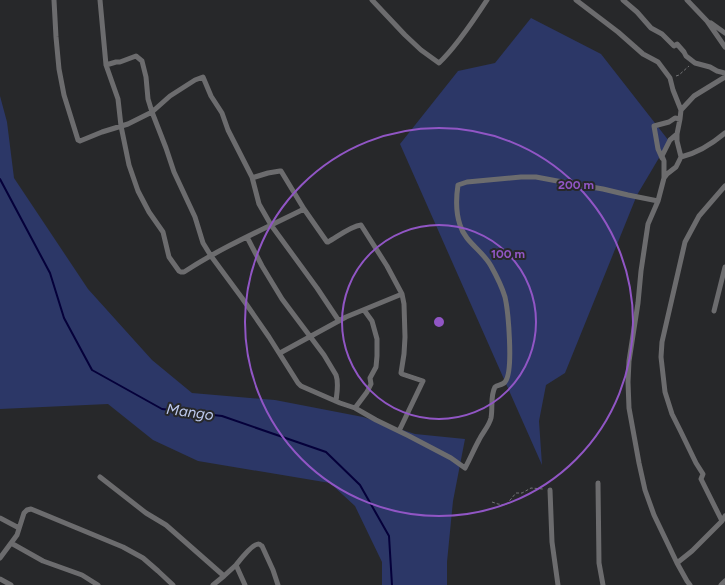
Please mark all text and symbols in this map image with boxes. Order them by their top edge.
text: 200 m [558,178,594,192]
text: 100 m [491,247,525,261]
centre of rings [432,315,446,329]
water label: Mango [165,400,215,424]

